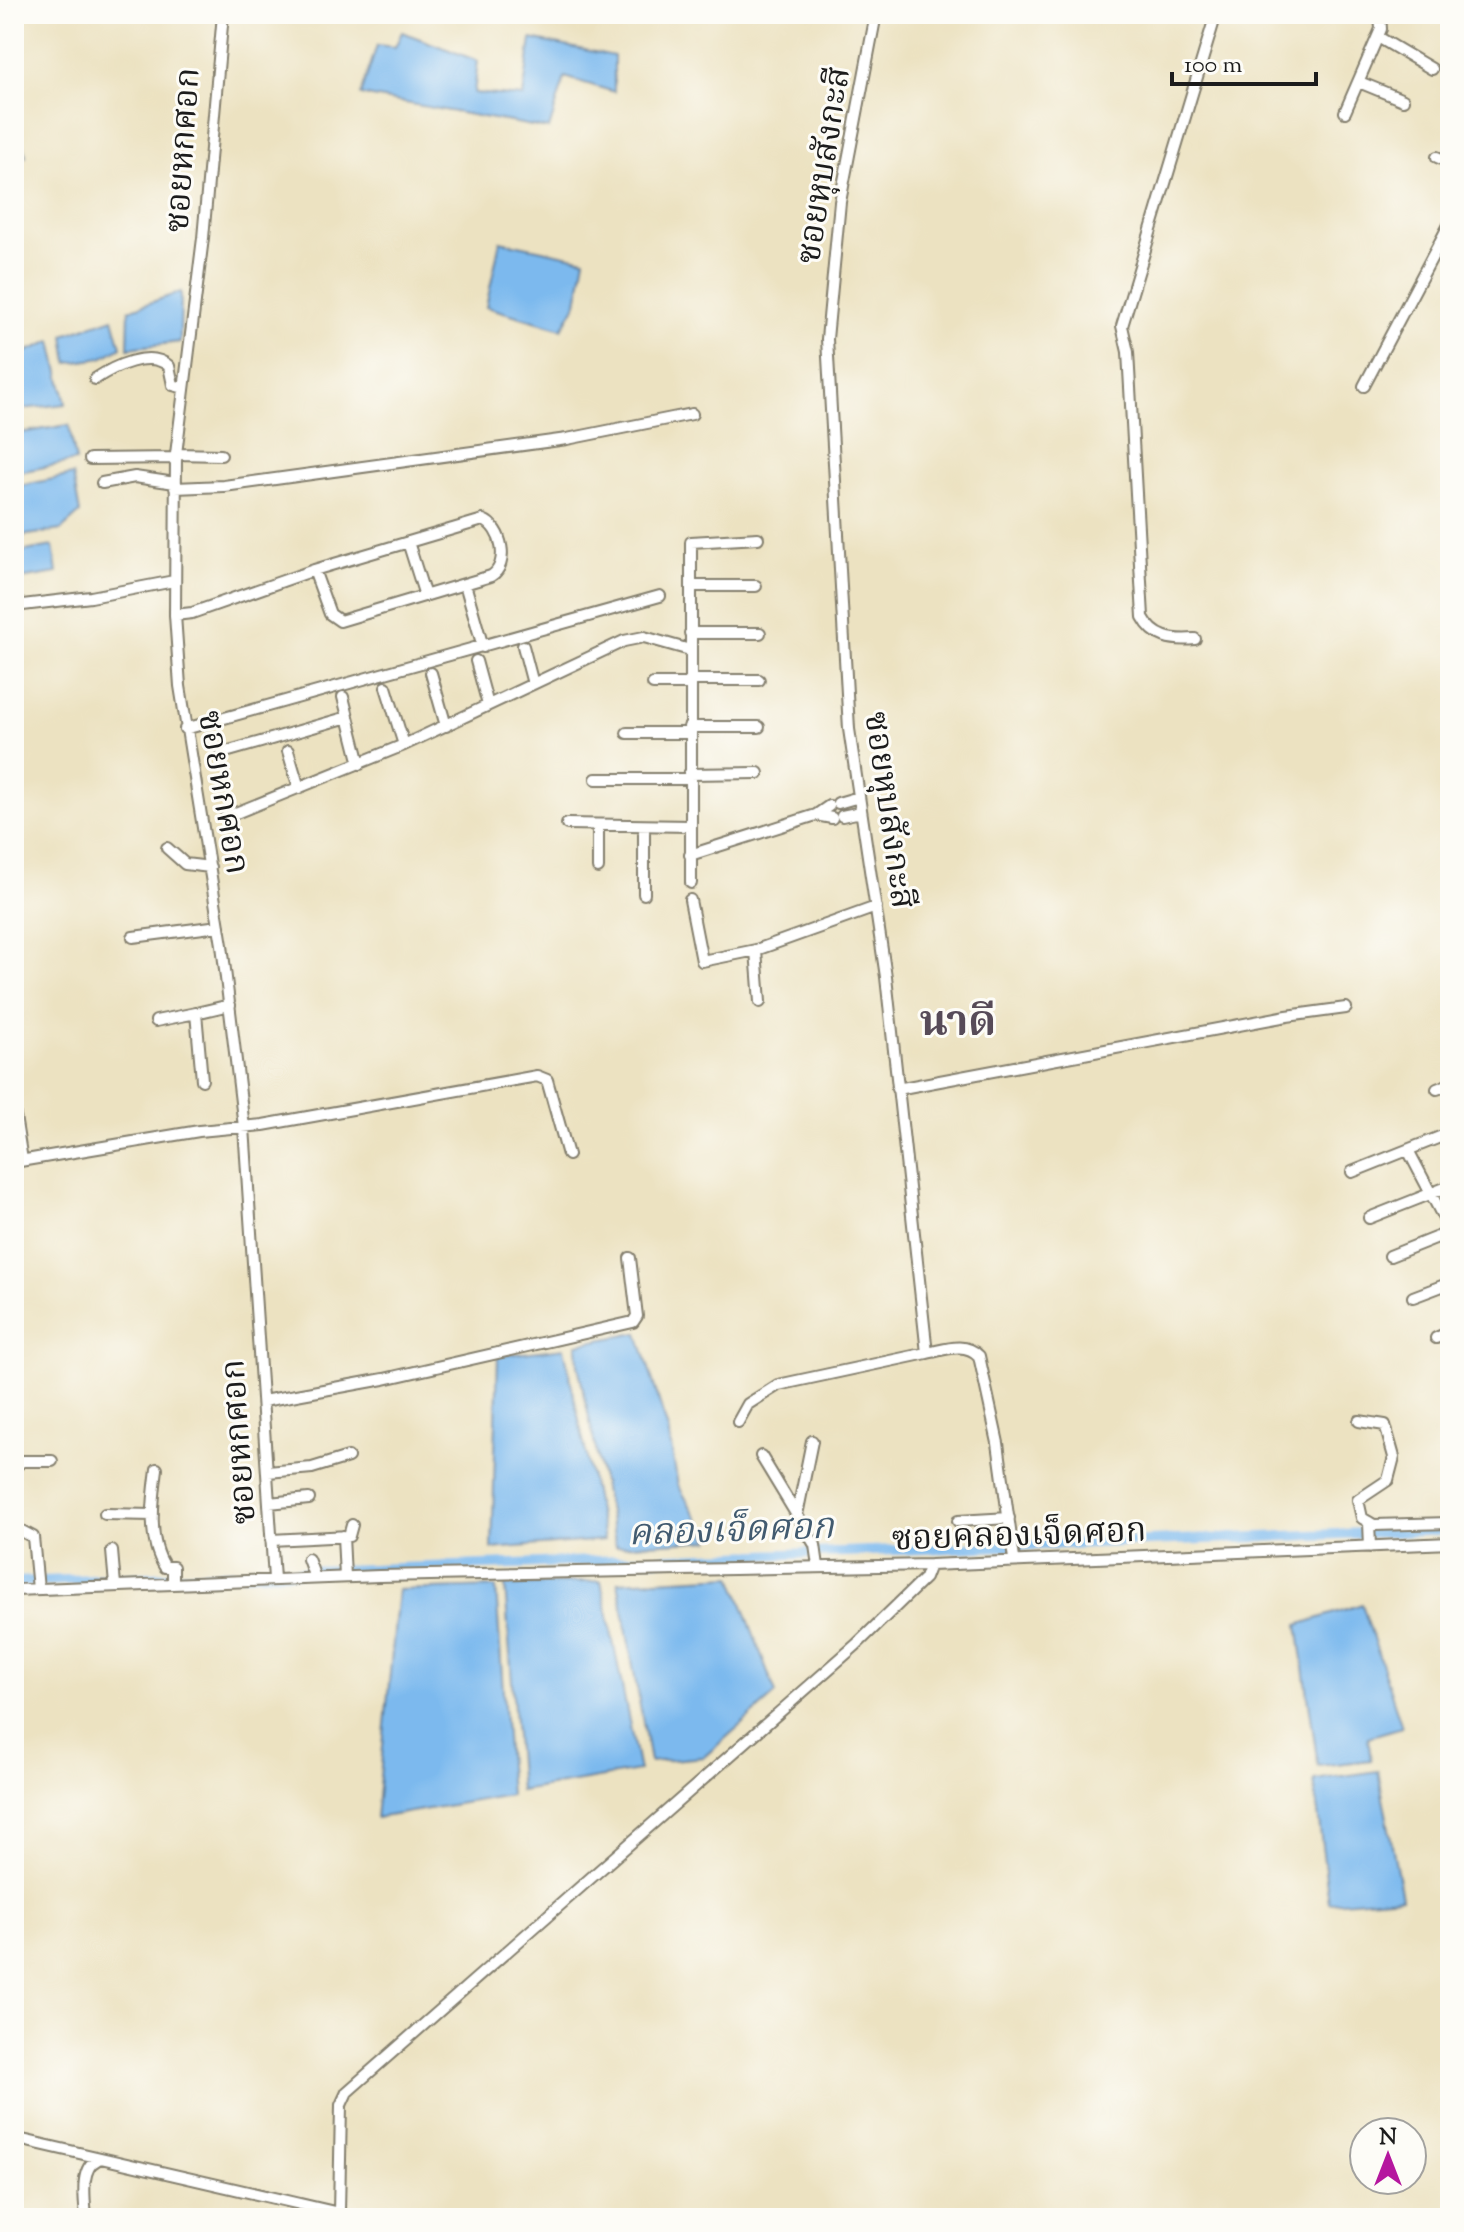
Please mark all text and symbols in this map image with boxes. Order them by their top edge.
scale bar [1172,36,1316,86]
text: 100 m [1184,49,1242,83]
street label: ซอยหุบสังกะสี [786,63,865,268]
street label: ซอยหกศอก [154,66,215,234]
street label: ซอยหกศอก [183,707,260,878]
street label: ซอยหุบสังกะสี [849,709,926,912]
district label: นาดี [920,995,996,1055]
street label: ซอยหกศอก [210,1358,271,1526]
water label: คลองเจ็ดศอก [628,1502,836,1562]
street label: ซอยคลองเจ็ดศอก [891,1508,1147,1565]
north arrow [1348,2116,1428,2196]
text: N [1379,2123,1397,2155]

